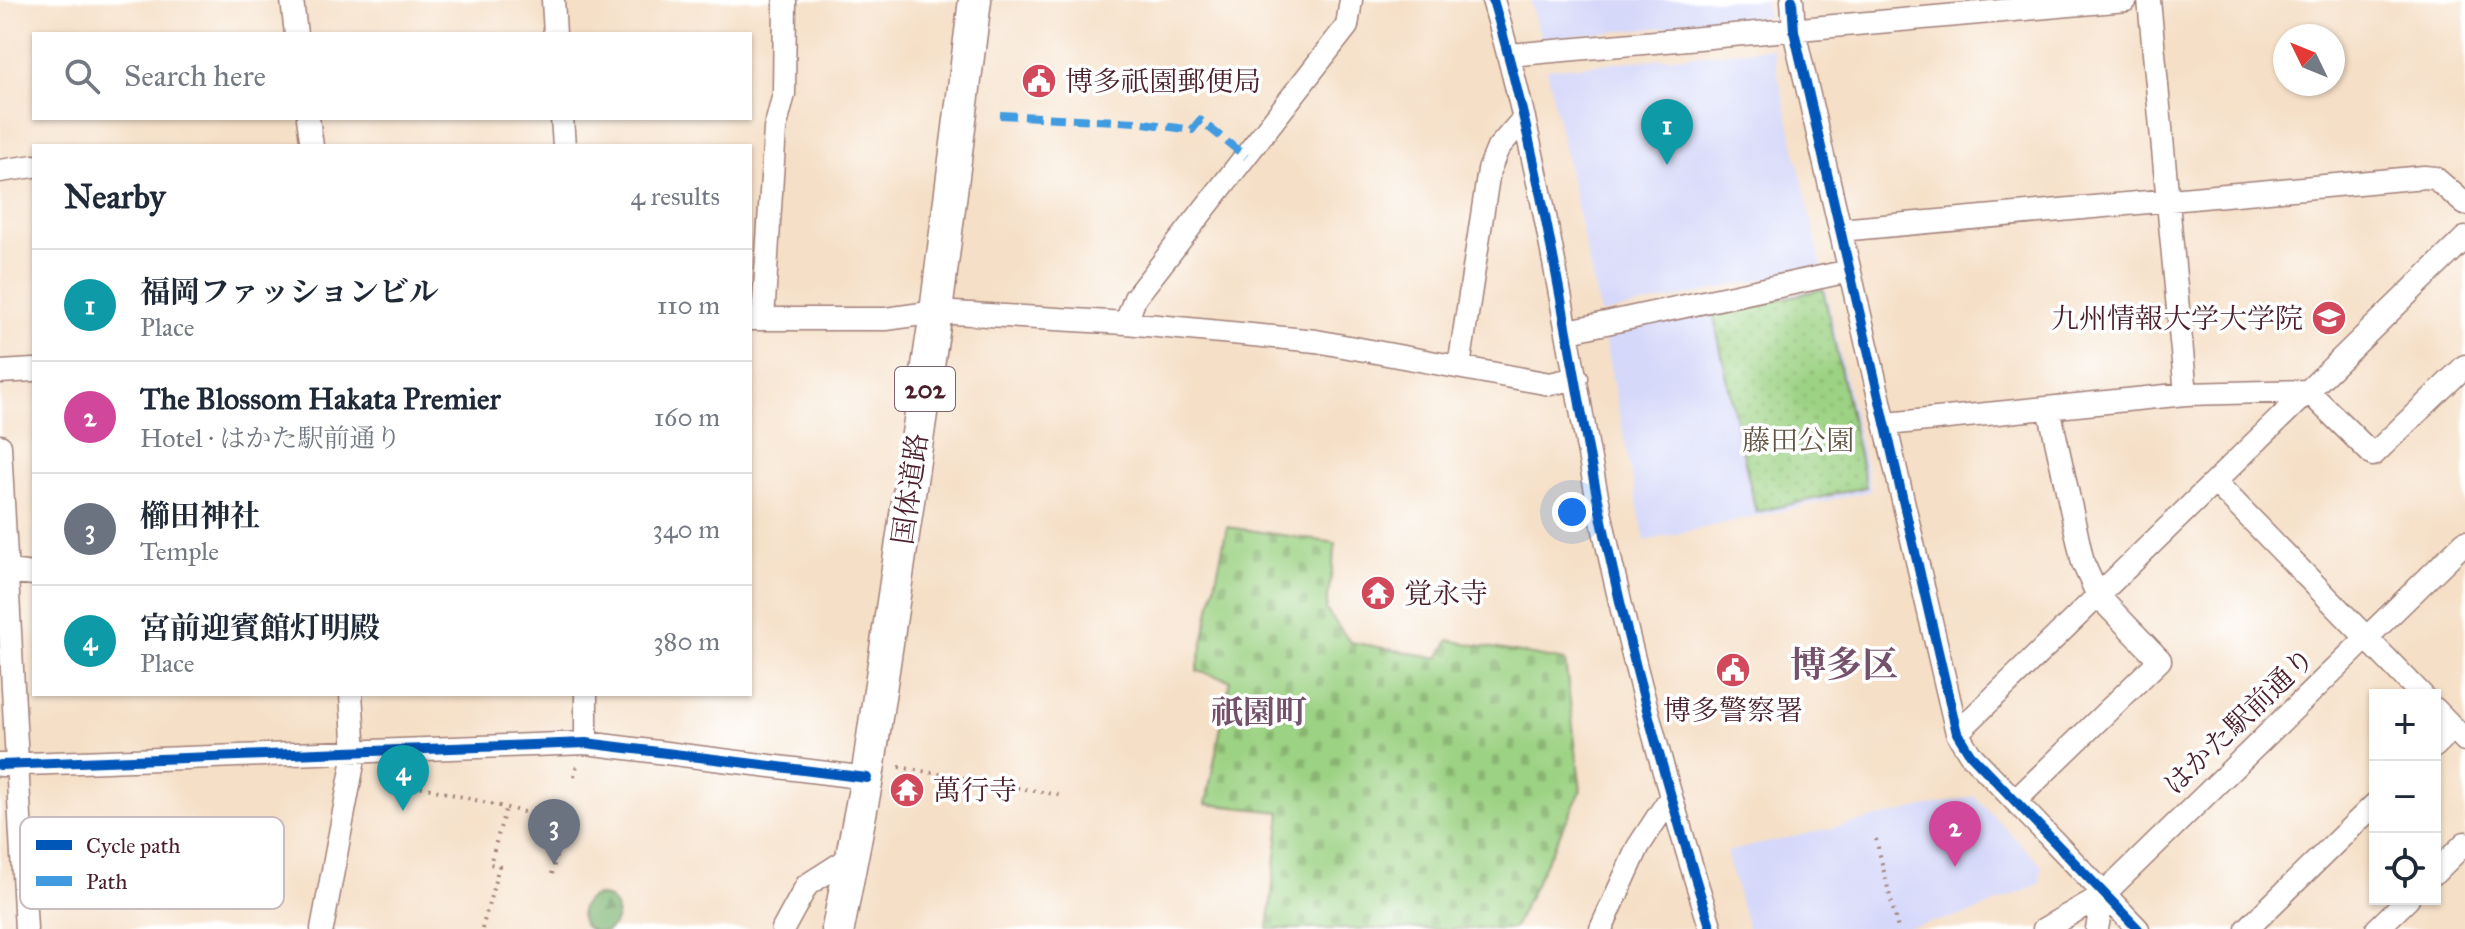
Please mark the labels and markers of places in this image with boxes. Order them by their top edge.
public building icon: 博多祇園郵便局 [1020,62,1058,100]
place label: 博多祇園郵便局 [1065,64,1261,99]
pin: 1 [1641,99,1693,165]
school or university icon: 九州情報大学大学院 [2310,299,2348,337]
place label: 九州情報大学大学院 [2051,301,2303,336]
temple icon: 覚永寺 [1359,574,1397,612]
place label: 覚永寺 [1404,576,1488,611]
public building icon: 博多警察署 [1714,651,1752,689]
place label: 博多警察署 [1663,693,1803,728]
pin: 4 [377,745,429,811]
temple icon: 萬行寺 [888,771,926,809]
place label: 萬行寺 [933,773,1017,808]
pin: 3 [528,799,580,865]
pin: 2 [1929,801,1981,867]

